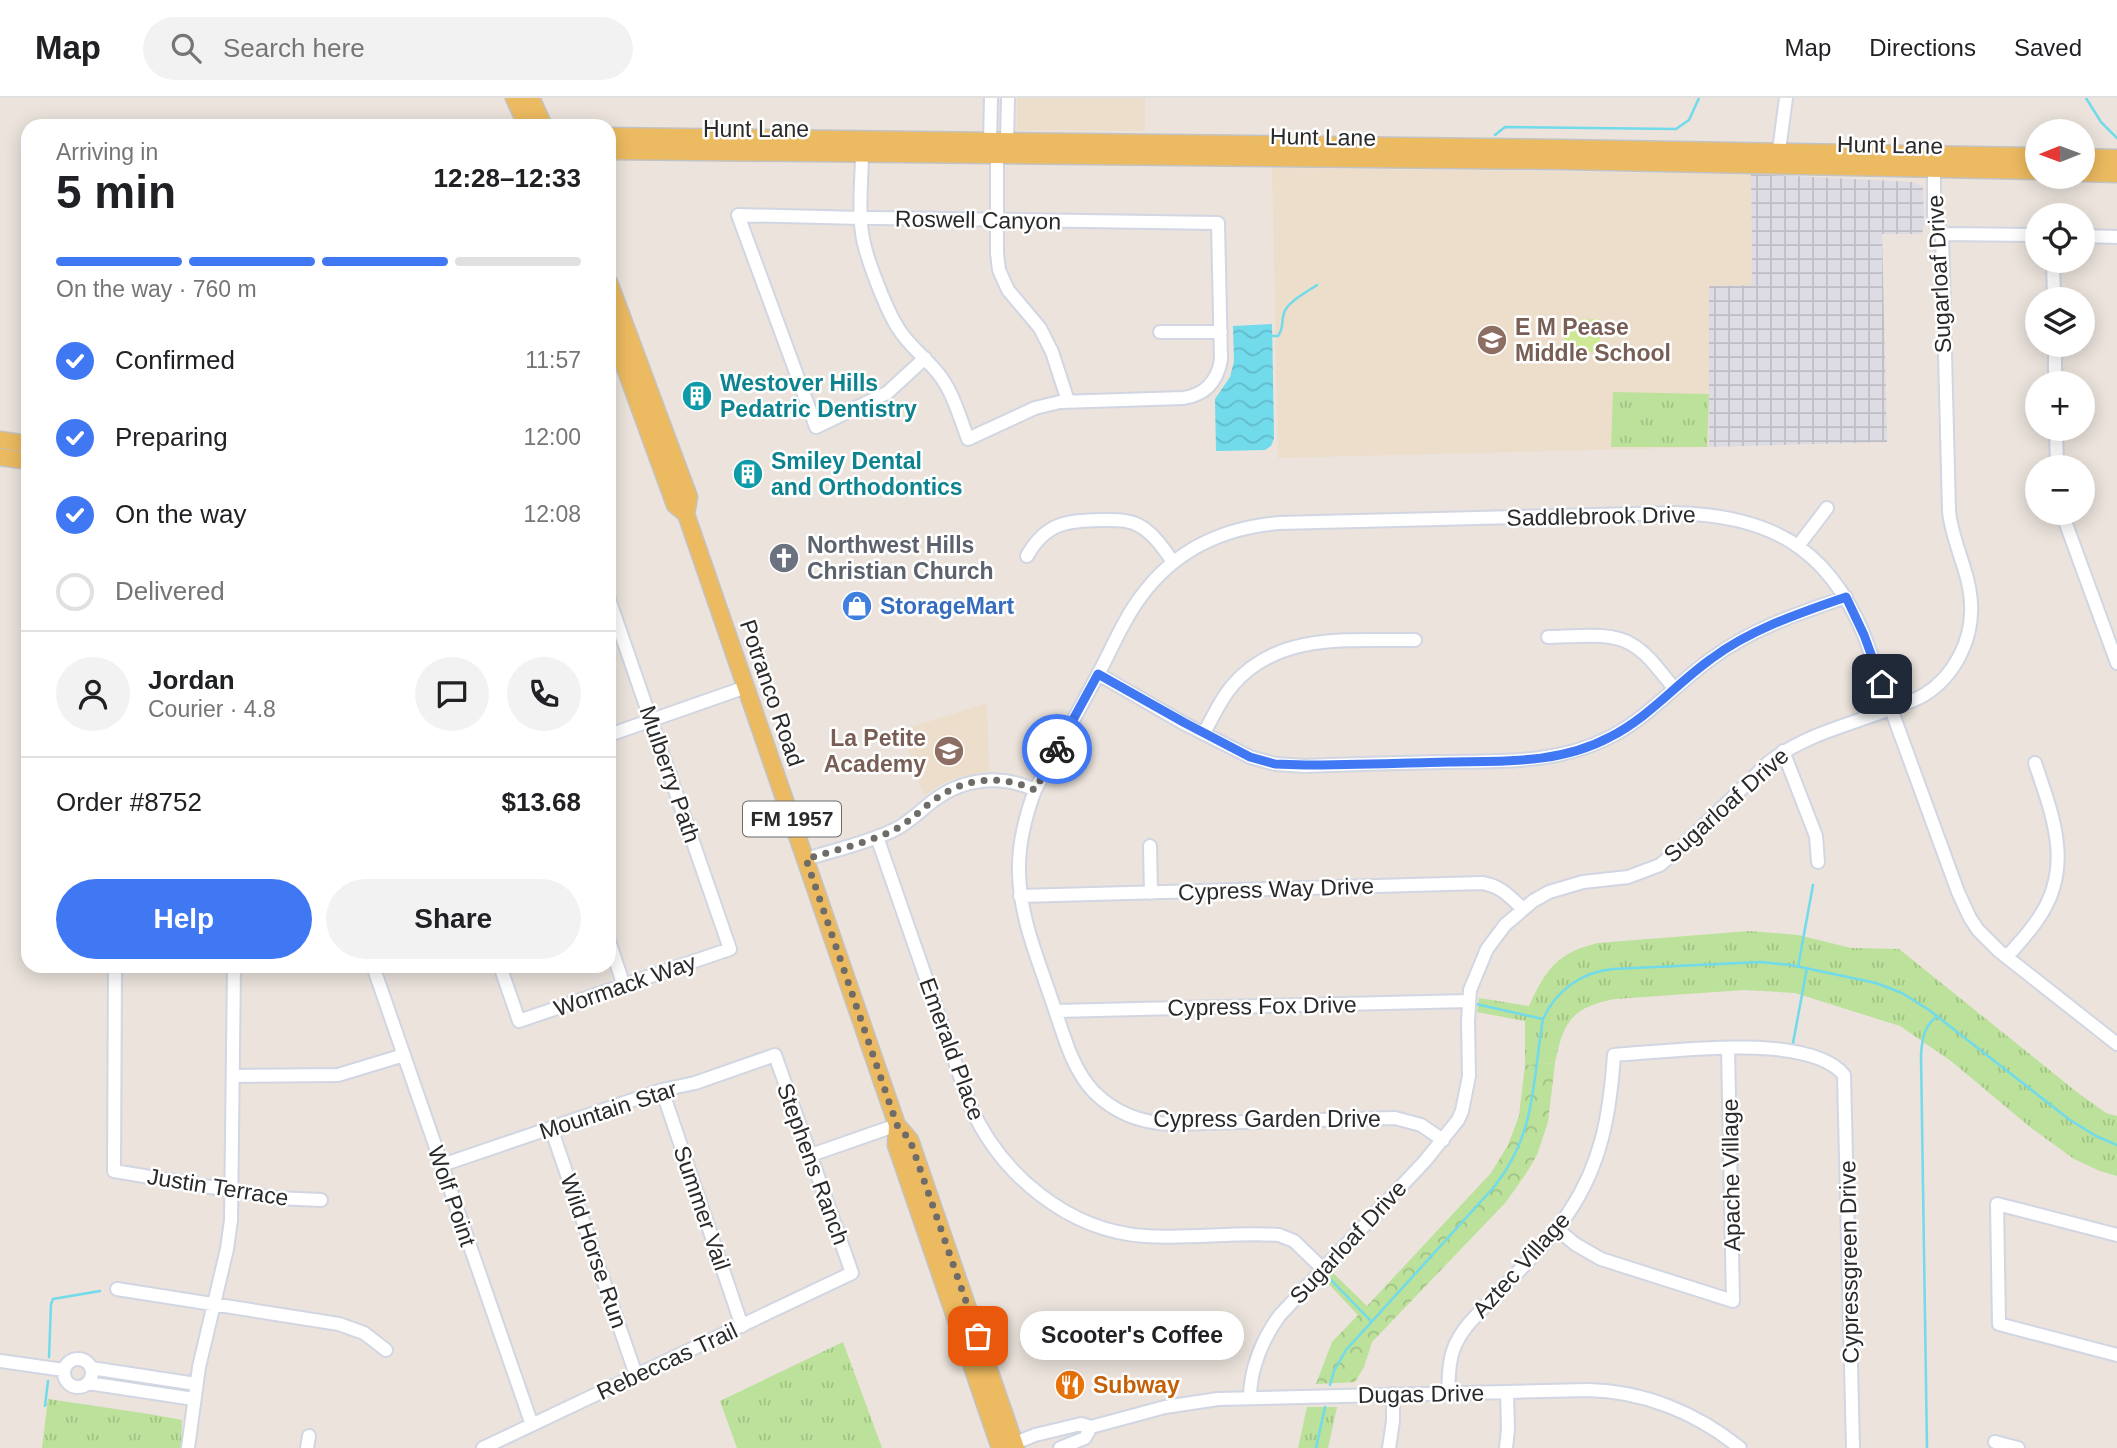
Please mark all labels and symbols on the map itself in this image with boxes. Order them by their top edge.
street label: Hunt Lane [703,116,809,142]
north arrow [2025,119,2095,189]
street label: Hunt Lane [1270,123,1376,151]
street label: Hunt Lane [1837,131,1943,159]
street label: Sugarloaf Drive [1922,194,1956,354]
street label: Roswell Canyon [895,206,1061,234]
place label: E M Pease Middle School [1515,314,1671,366]
school or university icon: E M Pease Middle School [1475,323,1509,357]
place label: Westover Hills Pedatric Dentistry [720,370,917,422]
building icon: Westover Hills Pedatric Dentistry [680,379,714,413]
place label: Smiley Dental and Orthodontics [771,448,963,500]
building icon: Smiley Dental and Orthodontics [731,457,765,491]
street label: Saddlebrook Drive [1506,501,1696,531]
place label: Northwest Hills Christian Church [807,532,994,584]
church icon: Northwest Hills Christian Church [767,541,801,575]
shop icon: StorageMart [840,589,874,623]
place label: StorageMart [880,593,1015,619]
street label: Potranco Road [735,616,809,770]
pin [1852,654,1912,714]
street label: Mulberry Path [634,702,706,846]
courier [1022,714,1092,784]
place label: La Petite Academy [824,725,926,777]
school or university icon: La Petite Academy [932,734,966,768]
street label: Sugarloaf Drive [1658,742,1794,868]
road number: FM 1957 [743,802,841,836]
street label: Cypress Way Drive [1178,873,1374,905]
street label: Wormack Way [551,948,700,1021]
street label: Emerald Place [914,974,990,1124]
street label: Cypress Fox Drive [1167,991,1357,1021]
street label: Mountain Star [536,1075,680,1144]
street label: Stephens Ranch [772,1080,854,1248]
street label: Apache Village [1717,1098,1745,1252]
street label: Cypress Garden Drive [1153,1106,1381,1132]
street label: Wolf Point [423,1142,481,1250]
street label: Summer Vail [669,1142,735,1274]
street label: Cypressgreen Drive [1834,1160,1864,1364]
street label: Justin Terrace [145,1163,291,1211]
street label: Wild Horse Run [555,1171,633,1331]
street label: Sugarloaf Drive [1284,1175,1412,1309]
street label: Aztec Village [1467,1207,1575,1323]
pin [948,1306,1008,1366]
callout: Scooter's Coffee [1020,1312,1244,1360]
street label: Rebeccas Trail [593,1317,741,1405]
restaurant icon: Subway [1053,1368,1087,1402]
place label: Subway [1093,1372,1180,1398]
street label: Dugas Drive [1358,1380,1484,1408]

